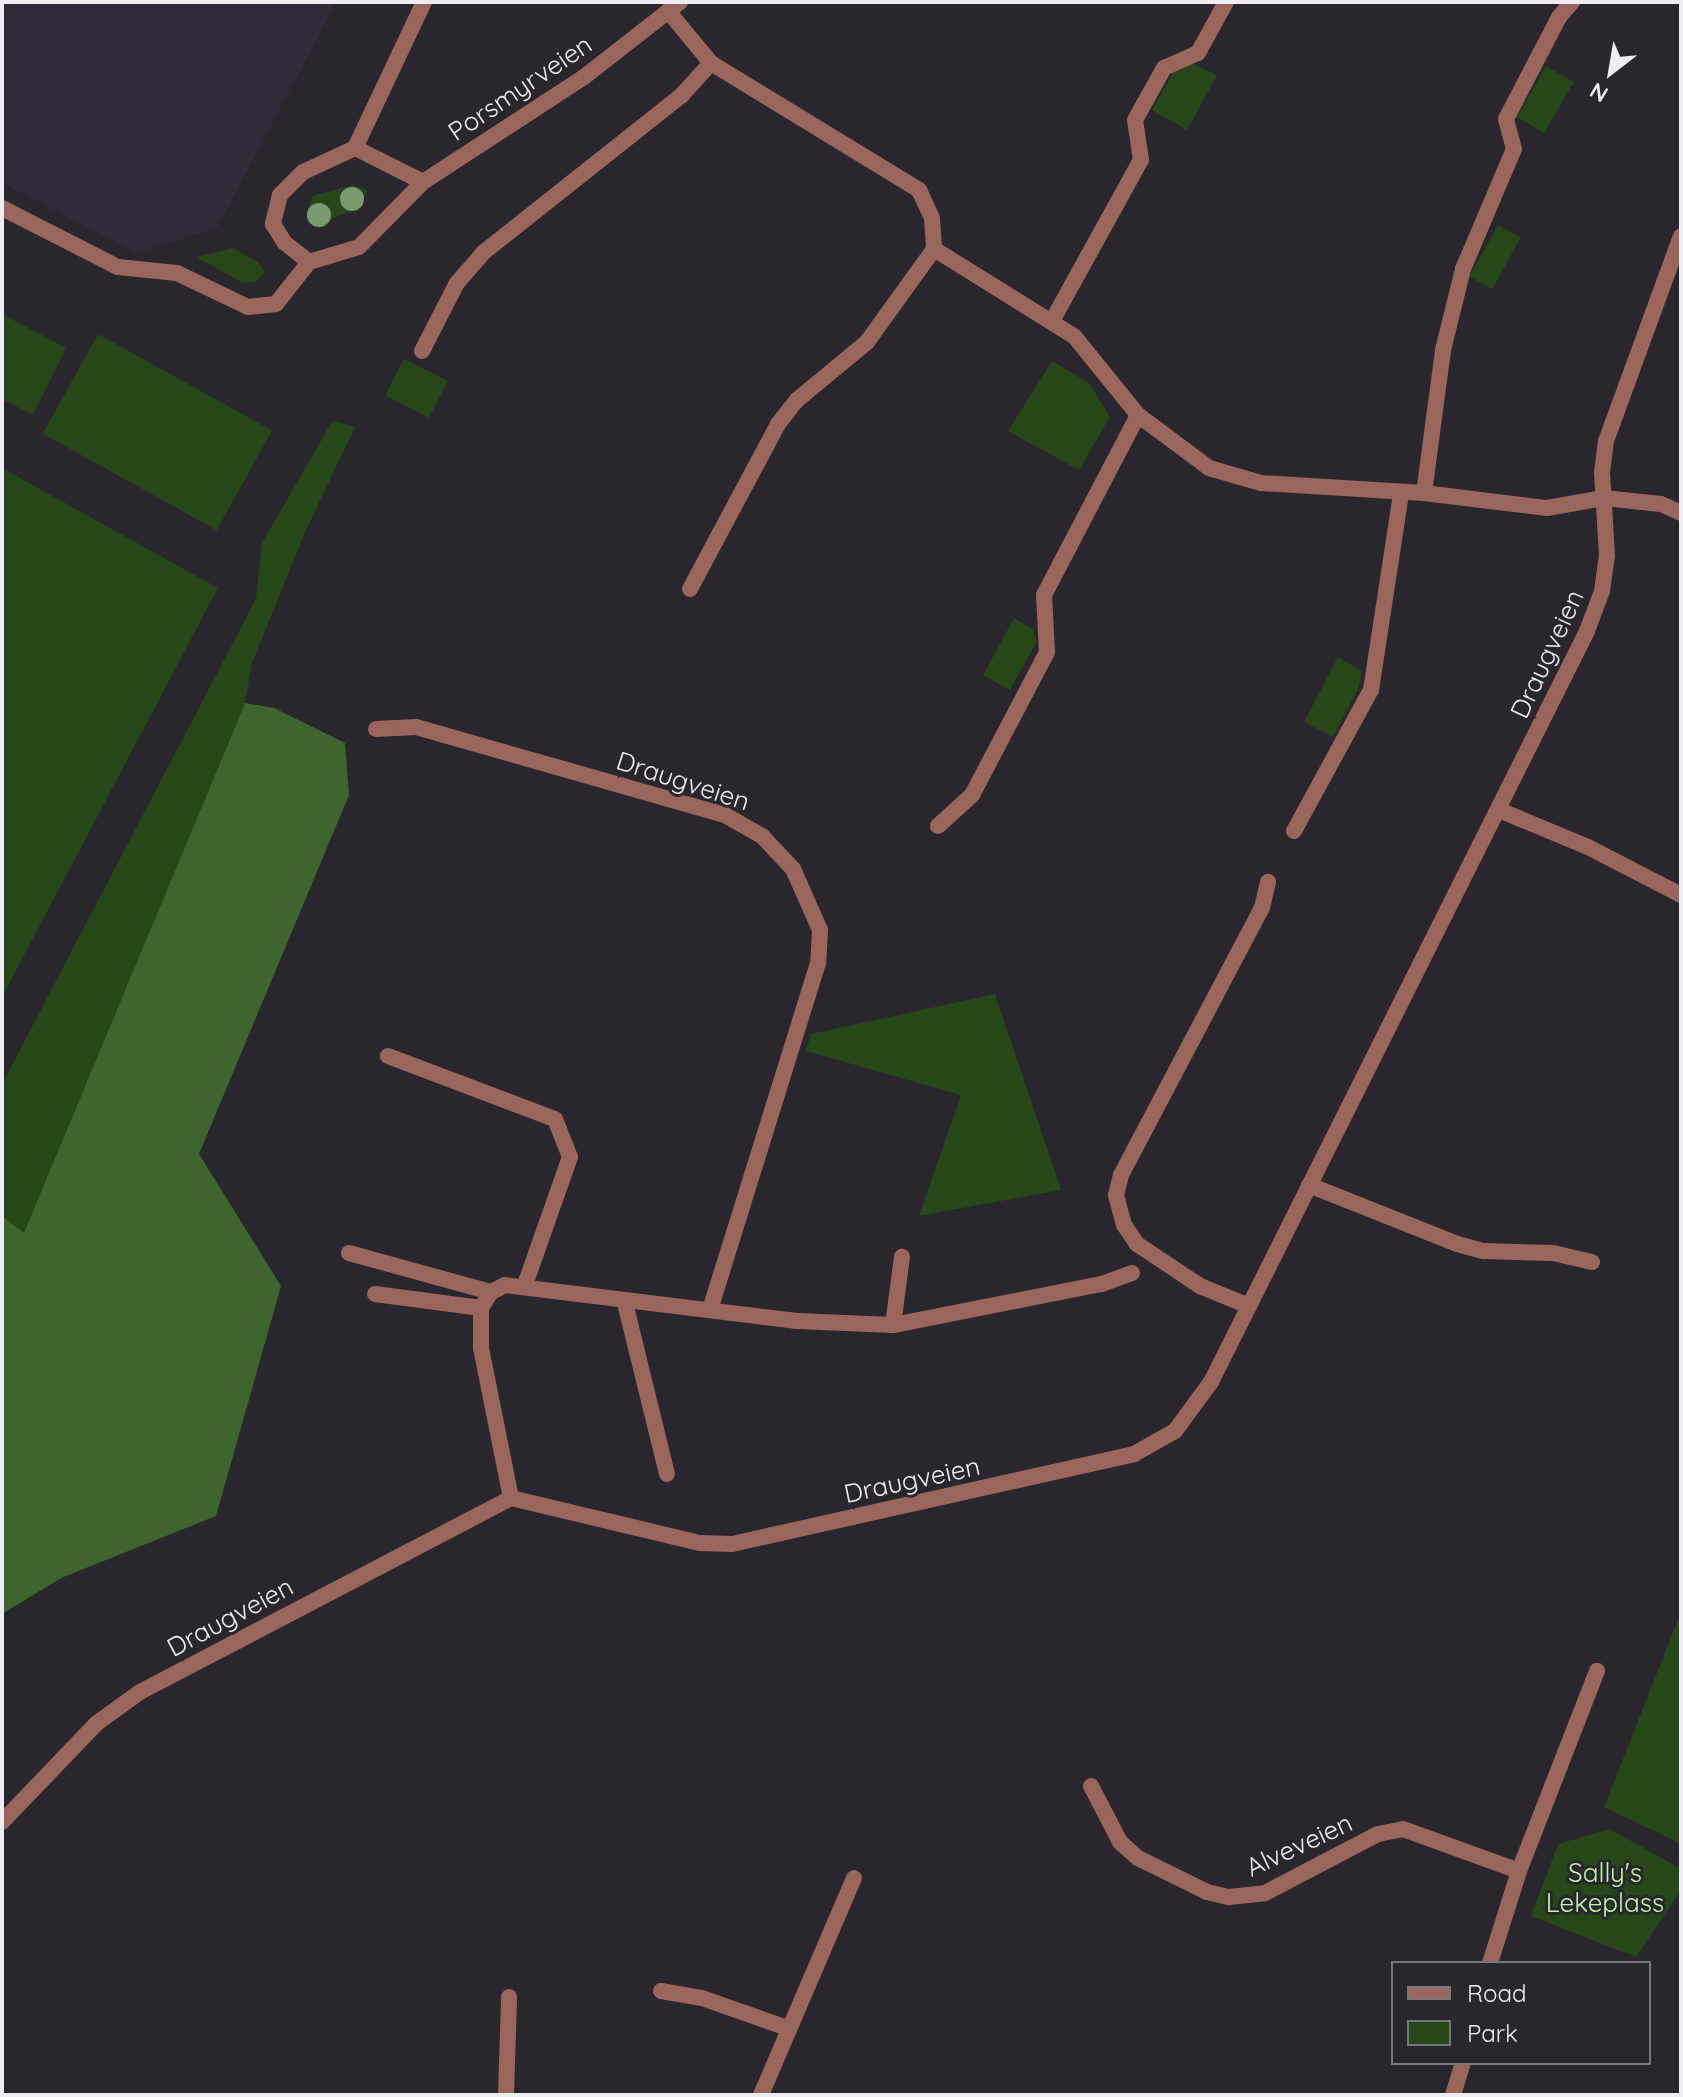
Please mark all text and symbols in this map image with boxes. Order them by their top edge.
street label: Porsmyrveien [442,29,598,147]
north arrow [1571,32,1651,112]
text: N [1585,76,1613,109]
street label: Draugveien [1504,585,1590,723]
street label: Draugveien [612,745,754,817]
street label: Draugveien [841,1450,983,1510]
street label: Draugveien [162,1571,298,1663]
street label: Alveveien [1241,1807,1357,1883]
park label: Sally's Lekeplass [1546,1857,1664,1918]
legend [1391,1961,1651,2065]
text: Road [1467,1978,1527,2008]
text: Park [1467,2018,1518,2048]

